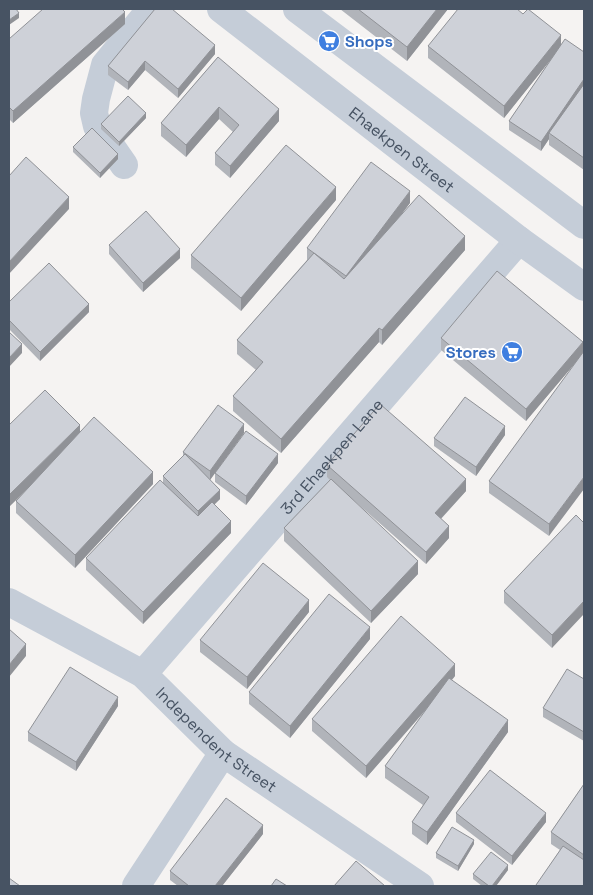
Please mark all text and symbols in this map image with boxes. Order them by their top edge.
supermarket icon: Shops [317,29,341,53]
place label: Shops [345,31,393,52]
street label: Ehaekpen Street [345,102,459,197]
supermarket icon: Stores [500,340,524,364]
place label: Stores [446,342,496,363]
street label: 3rd Ehaekpen Lane [276,394,388,519]
street label: Independent Street [152,682,281,797]

